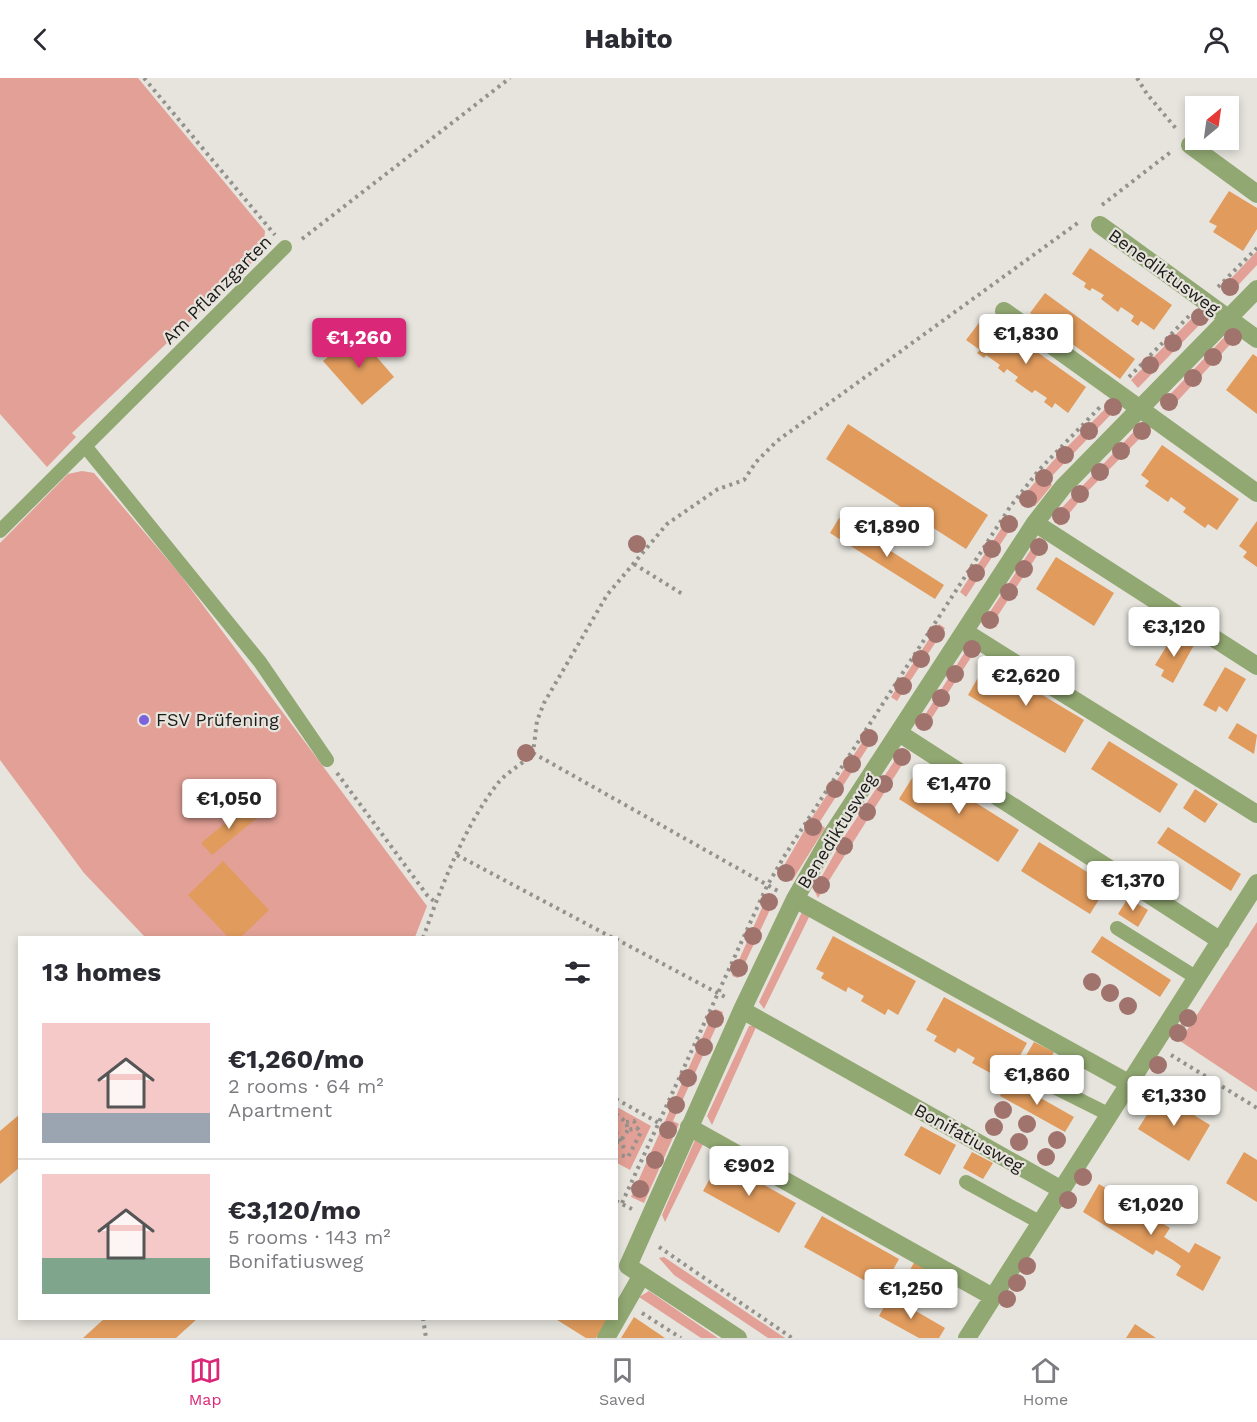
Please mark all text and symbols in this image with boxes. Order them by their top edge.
icon: back [24,23,57,56]
text: Habito [584,23,673,55]
icon: person [1200,23,1233,56]
north arrow [1185,96,1239,150]
map controls [1185,96,1239,150]
street label: Benediktusweg [1105,224,1224,319]
street label: Am Pflanzgarten [158,231,275,348]
pin: €1,830 [977,314,1075,365]
pin: €1,260 [310,318,408,369]
text: €1,830 [993,321,1059,345]
text: €1,260 [326,325,392,349]
pin: €1,890 [838,507,936,558]
text: €1,890 [854,514,920,538]
pin: €3,120 [1125,607,1223,658]
text: €3,120 [1142,614,1206,638]
pin: €2,620 [977,656,1075,707]
text: €2,620 [992,663,1060,687]
place label: FSV Prüfening [156,709,279,730]
marker: FSV Prüfening [137,713,151,727]
pin: €1,470 [910,764,1008,815]
street label: Benediktusweg [793,769,881,892]
text: €1,470 [927,771,991,795]
pin: €1,050 [180,779,278,830]
text: €1,050 [196,786,262,810]
pin: €1,370 [1084,861,1182,912]
text: €1,370 [1101,868,1165,892]
icon: filters [561,956,594,989]
text: 13 homes [42,957,161,987]
text: €1,260/mo [228,1044,364,1074]
icon: home [90,1047,162,1119]
pin: €1,860 [988,1055,1086,1106]
text: €1,860 [1004,1062,1070,1086]
text: 2 rooms · 64 m² [228,1074,384,1098]
pin: €1,330 [1125,1076,1223,1127]
text: €1,330 [1141,1083,1207,1107]
text: Apartment [228,1098,332,1122]
street label: Bonifatiusweg [911,1099,1028,1177]
pin: €902 [713,1146,785,1197]
text: €902 [723,1153,775,1177]
pin: €1,020 [1102,1185,1200,1236]
text: €1,020 [1118,1192,1184,1216]
text: €3,120/mo [228,1195,361,1225]
icon: home [90,1198,162,1270]
text: 5 rooms · 143 m² [228,1225,391,1249]
text: Bonifatiusweg [228,1249,364,1273]
pin: €1,250 [862,1269,960,1320]
text: €1,250 [879,1276,943,1300]
tab: Map [189,1354,222,1409]
tab: Saved [599,1354,645,1409]
tab: Home [1023,1354,1068,1409]

